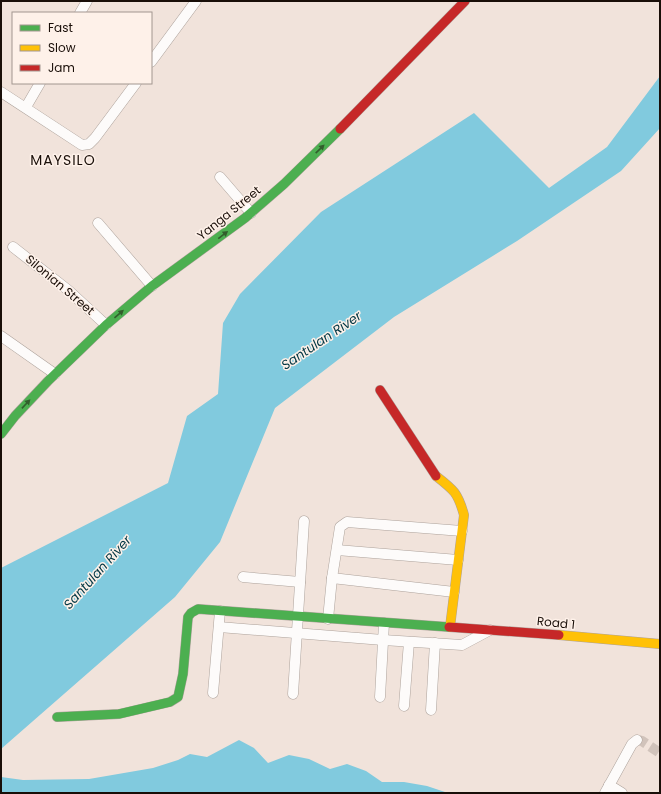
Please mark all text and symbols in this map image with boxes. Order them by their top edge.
legend [12,12,152,84]
text: Fast [48,19,73,36]
text: Slow [48,39,76,56]
text: Jam [48,59,75,76]
one-way arrow [315,144,325,154]
district label: MAYSILO [30,150,96,170]
street label: Yanga Street [193,182,264,244]
one-way arrow [217,231,228,240]
street label: Silonian Street [22,251,98,319]
water label: Santulan River [277,306,366,374]
one-way arrow [114,309,125,318]
one-way arrow [21,399,31,409]
water label: Santulan River [59,530,136,613]
street label: Road 1 [536,612,576,633]

